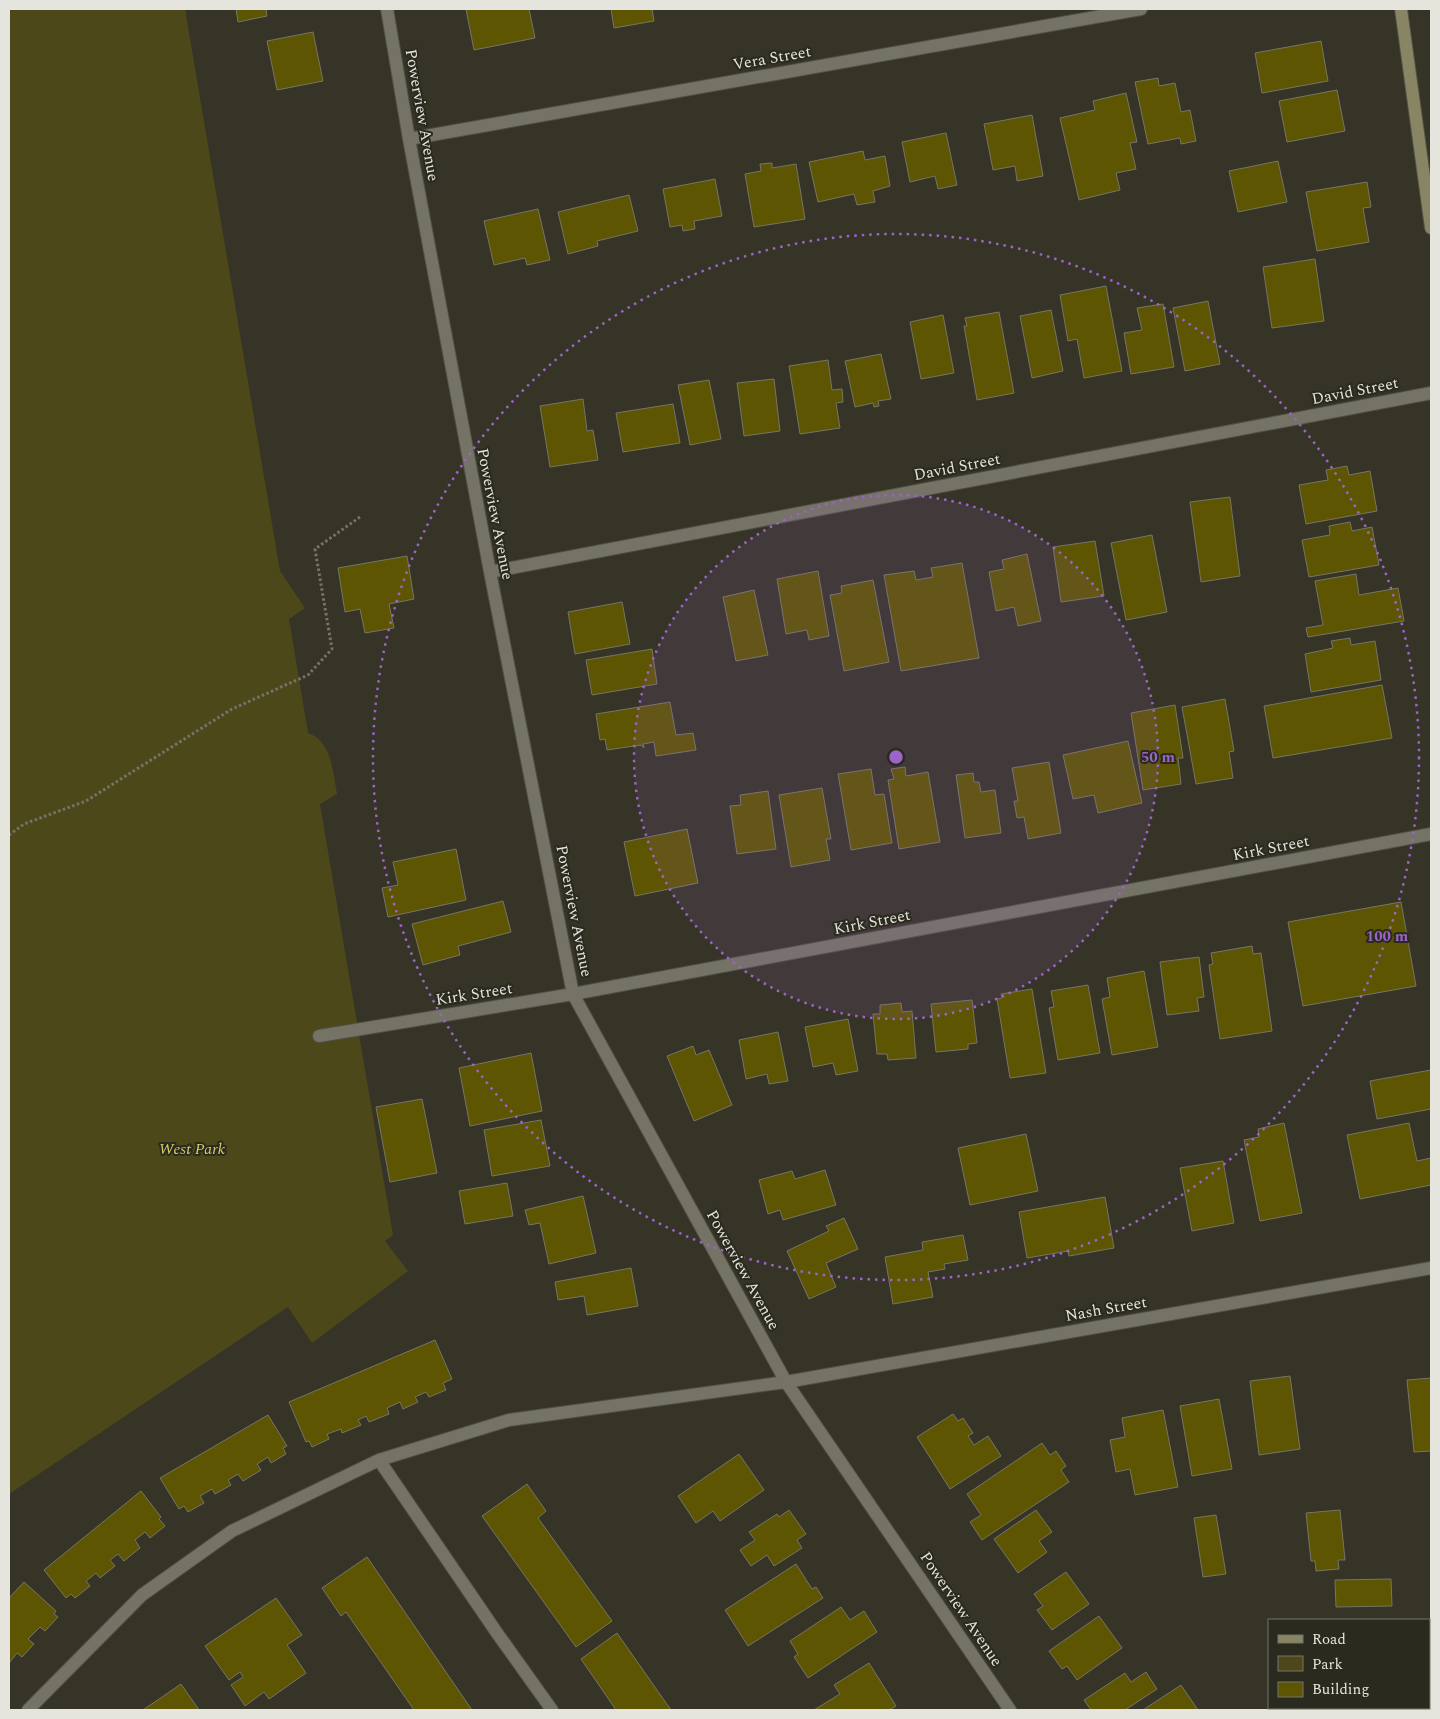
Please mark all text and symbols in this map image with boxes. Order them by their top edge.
street label: Vera Street [731,39,813,77]
street label: Powerview Avenue [399,47,445,183]
street label: David Street [1310,371,1401,411]
street label: Powerview Avenue [470,446,520,582]
street label: David Street [912,447,1003,487]
text: 50 m [1141,746,1176,769]
centre of rings [887,748,905,766]
street label: Kirk Street [1231,829,1312,867]
street label: Powerview Avenue [549,843,599,979]
street label: Kirk Street [832,903,913,941]
text: 100 m [1366,925,1409,948]
street label: Kirk Street [434,976,515,1012]
park label: West Park [159,1137,226,1161]
street label: Powerview Avenue [700,1206,786,1334]
street label: Nash Street [1063,1290,1149,1328]
street label: Powerview Avenue [914,1547,1008,1671]
legend [1268,1619,1430,1709]
text: Road [1312,1628,1346,1651]
text: Park [1312,1653,1343,1676]
text: Building [1312,1678,1369,1701]

